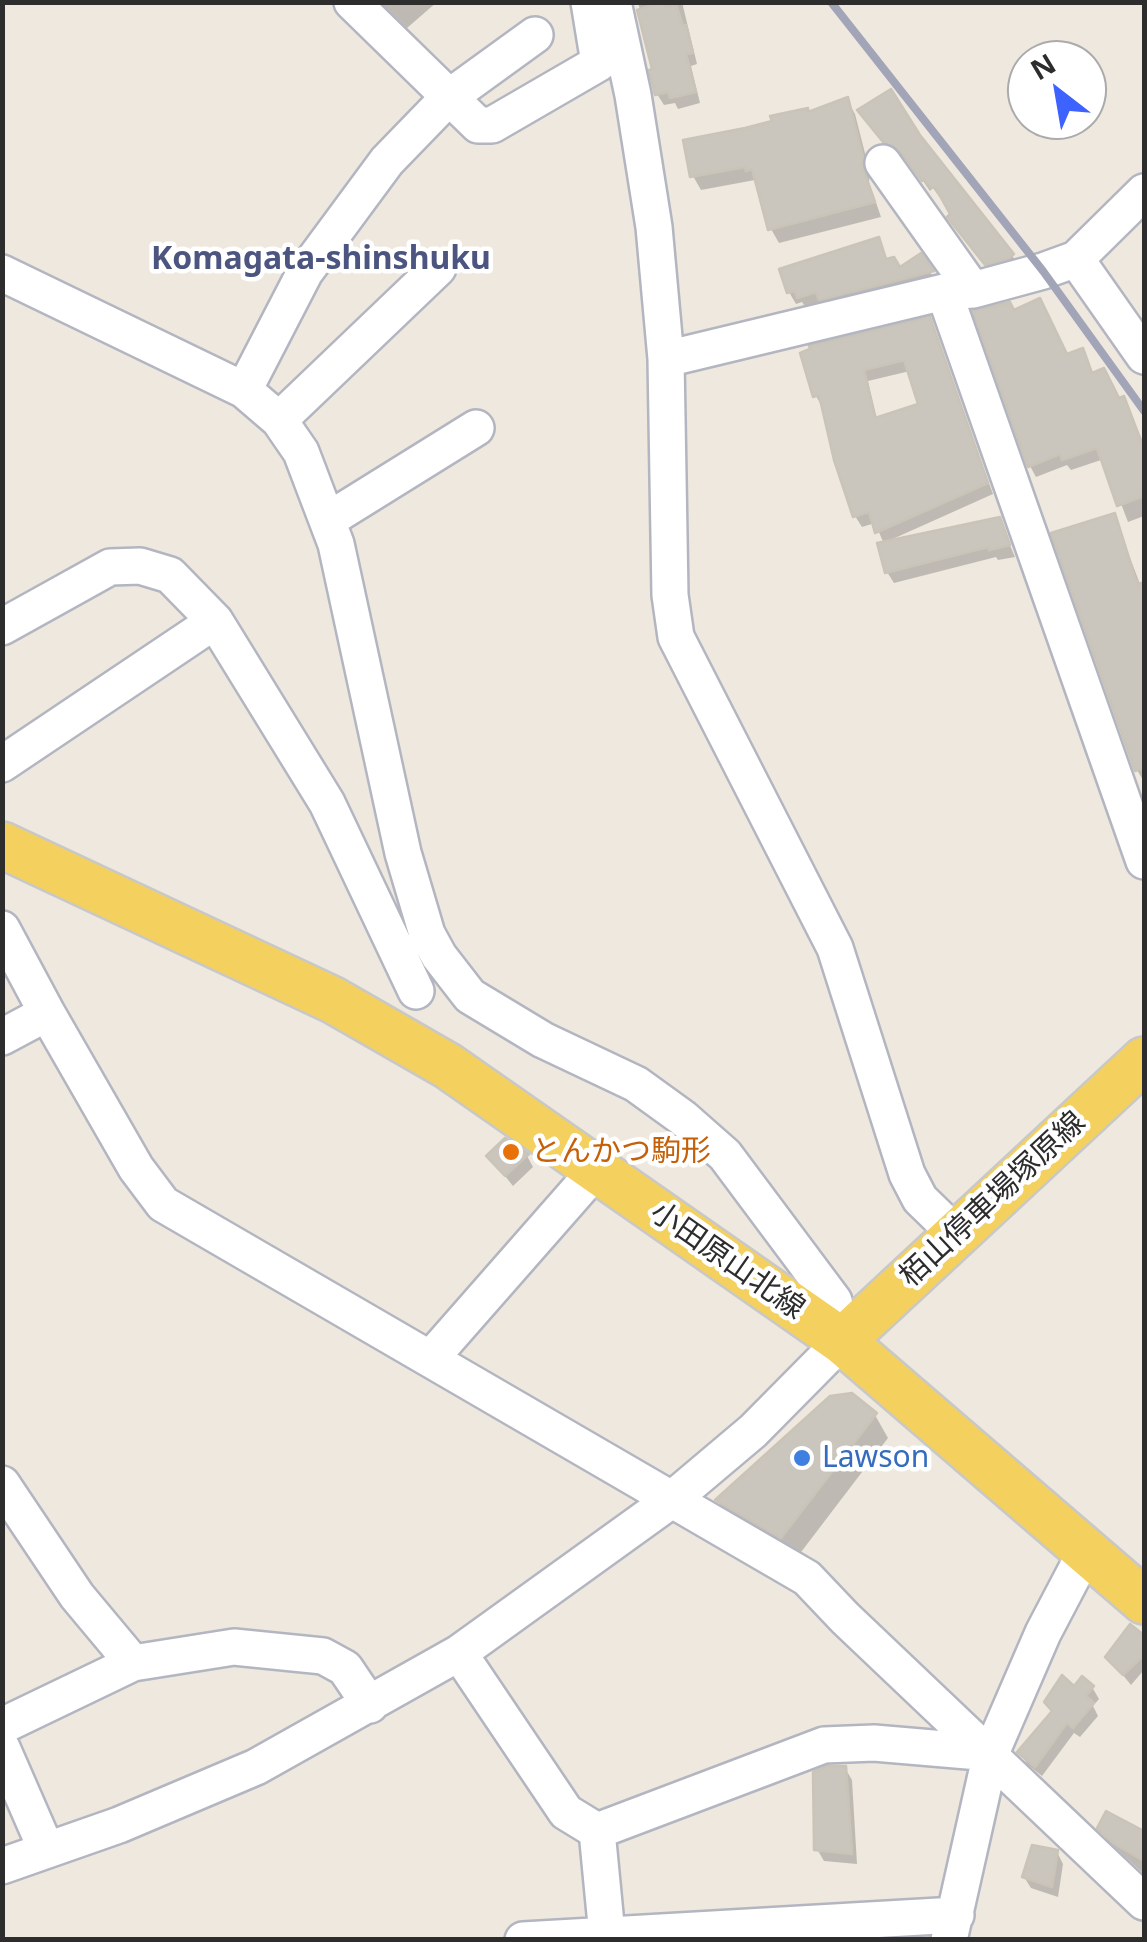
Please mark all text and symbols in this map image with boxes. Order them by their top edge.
north arrow [1007,40,1107,140]
text: N [1023,44,1062,88]
district label: Komagata-shinshuku [151,241,491,279]
street label: 栢山停車場塚原線 [893,1105,1093,1295]
place label: とんかつ駒形 [531,1134,711,1170]
marker: とんかつ駒形 [500,1141,522,1163]
street label: 小田原山北線 [643,1195,811,1327]
place label: Lawson [822,1440,929,1476]
marker: Lawson [791,1447,813,1469]

